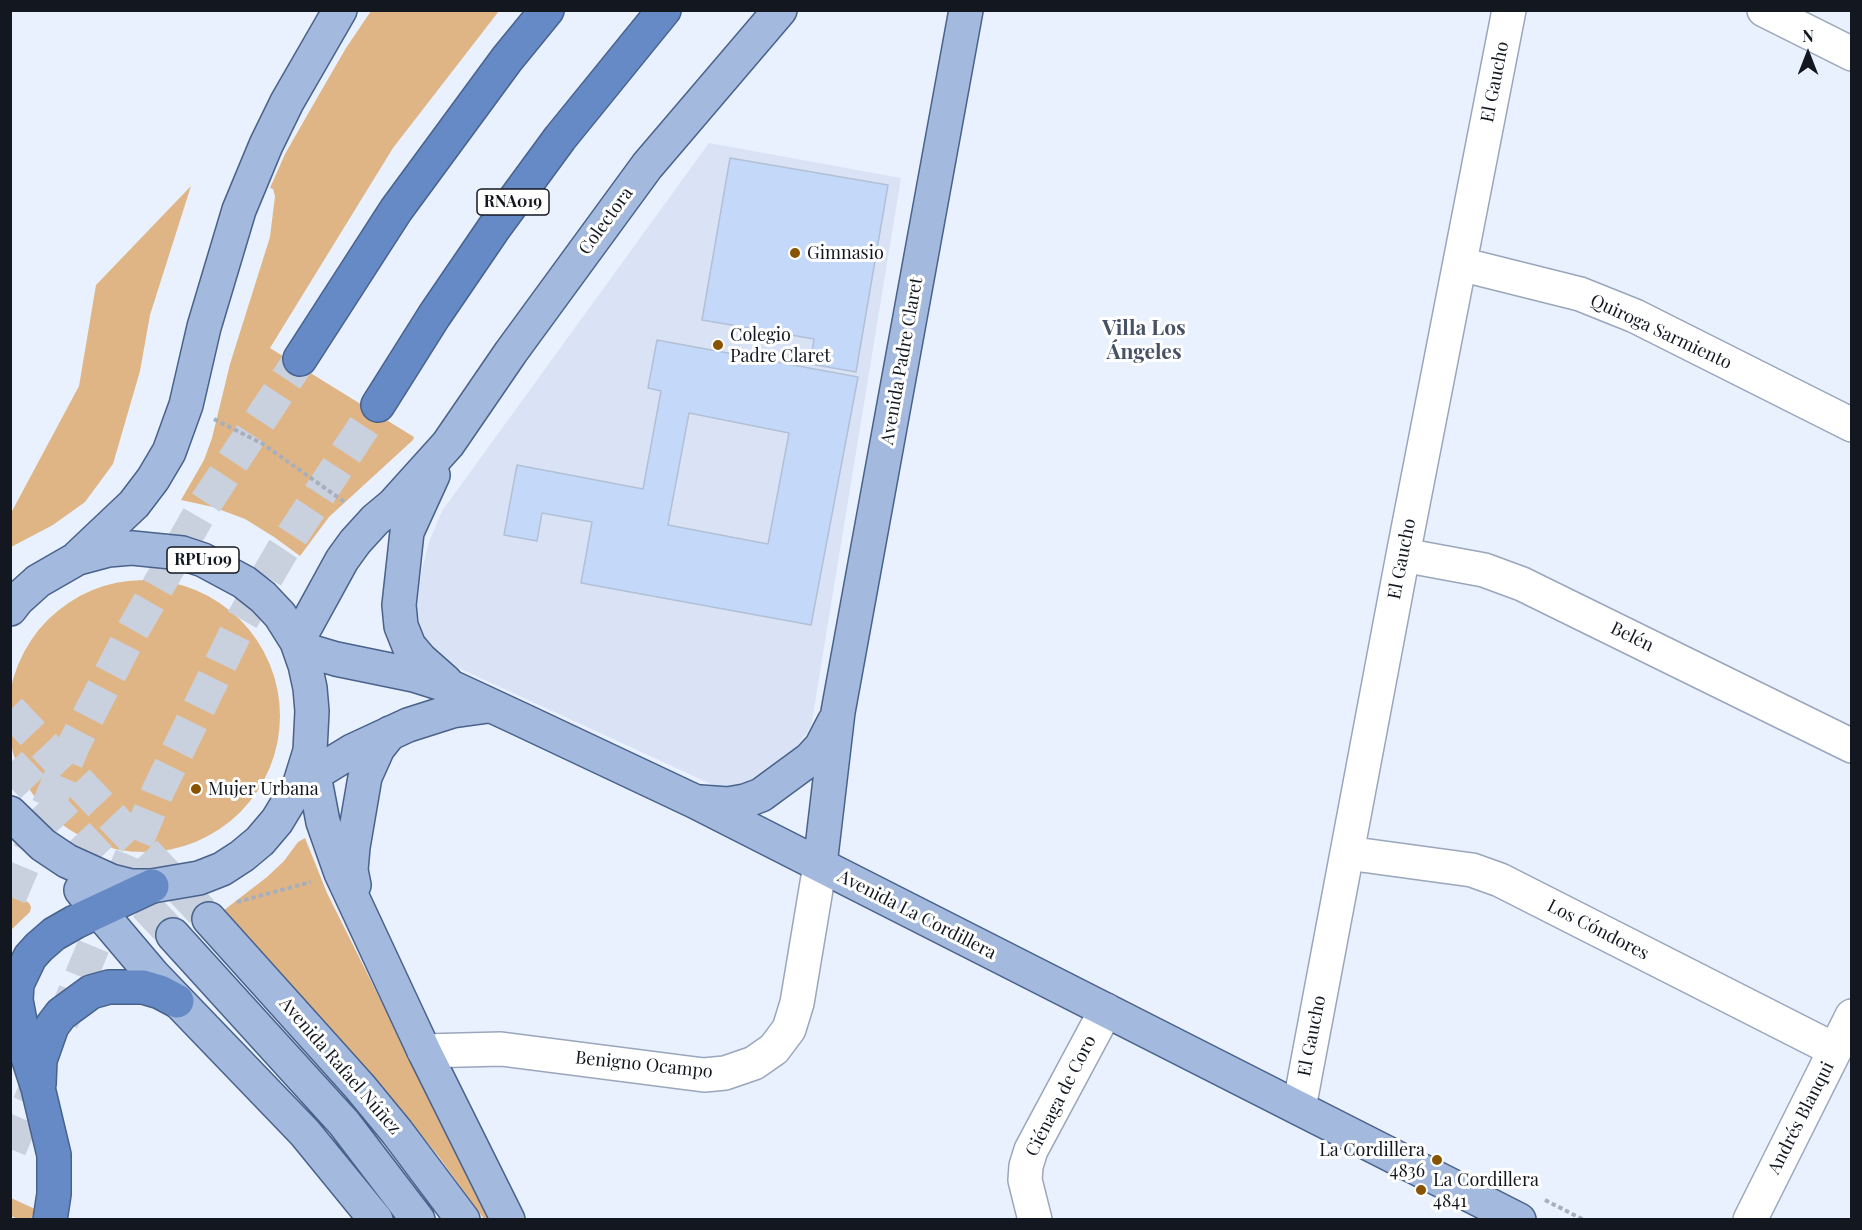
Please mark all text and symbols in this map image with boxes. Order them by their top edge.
north arrow [1778,24,1838,84]
text: N [1802,25,1814,46]
street label: El Gaucho [1477,40,1513,124]
street label: Colectora [574,183,638,259]
road number: RNA019 [477,189,549,215]
place label: Gimnasio [807,242,884,264]
marker: Gimnasio [788,246,802,260]
street label: Avenida Padre Claret [877,276,927,446]
street label: Quiroga Sarmiento [1587,290,1735,374]
district label: Villa Los Ángeles [1102,315,1186,365]
place label: Colegio Padre Claret [730,324,831,366]
marker: Colegio Padre Claret [711,338,725,352]
street label: El Gaucho [1384,517,1420,601]
road number: RPU109 [167,547,239,573]
street label: Belén [1607,617,1657,657]
place label: Mujer Urbana [208,778,319,800]
marker: Mujer Urbana [189,782,203,796]
street label: Avenida La Cordillera [834,866,1000,964]
street label: Los Cóndores [1544,895,1652,965]
street label: Avenida Rafael Núñez [275,993,405,1139]
street label: El Gaucho [1294,994,1330,1078]
street label: Ciénaga de Coro [1021,1032,1101,1160]
street label: Benigno Ocampo [574,1047,714,1083]
street label: Andrés Blanqui [1763,1058,1839,1178]
place label: La Cordillera 4836 [1319,1139,1425,1182]
marker: La Cordillera 4836 [1430,1153,1444,1167]
place label: La Cordillera 4841 [1433,1169,1539,1212]
marker: La Cordillera 4841 [1414,1183,1428,1197]

